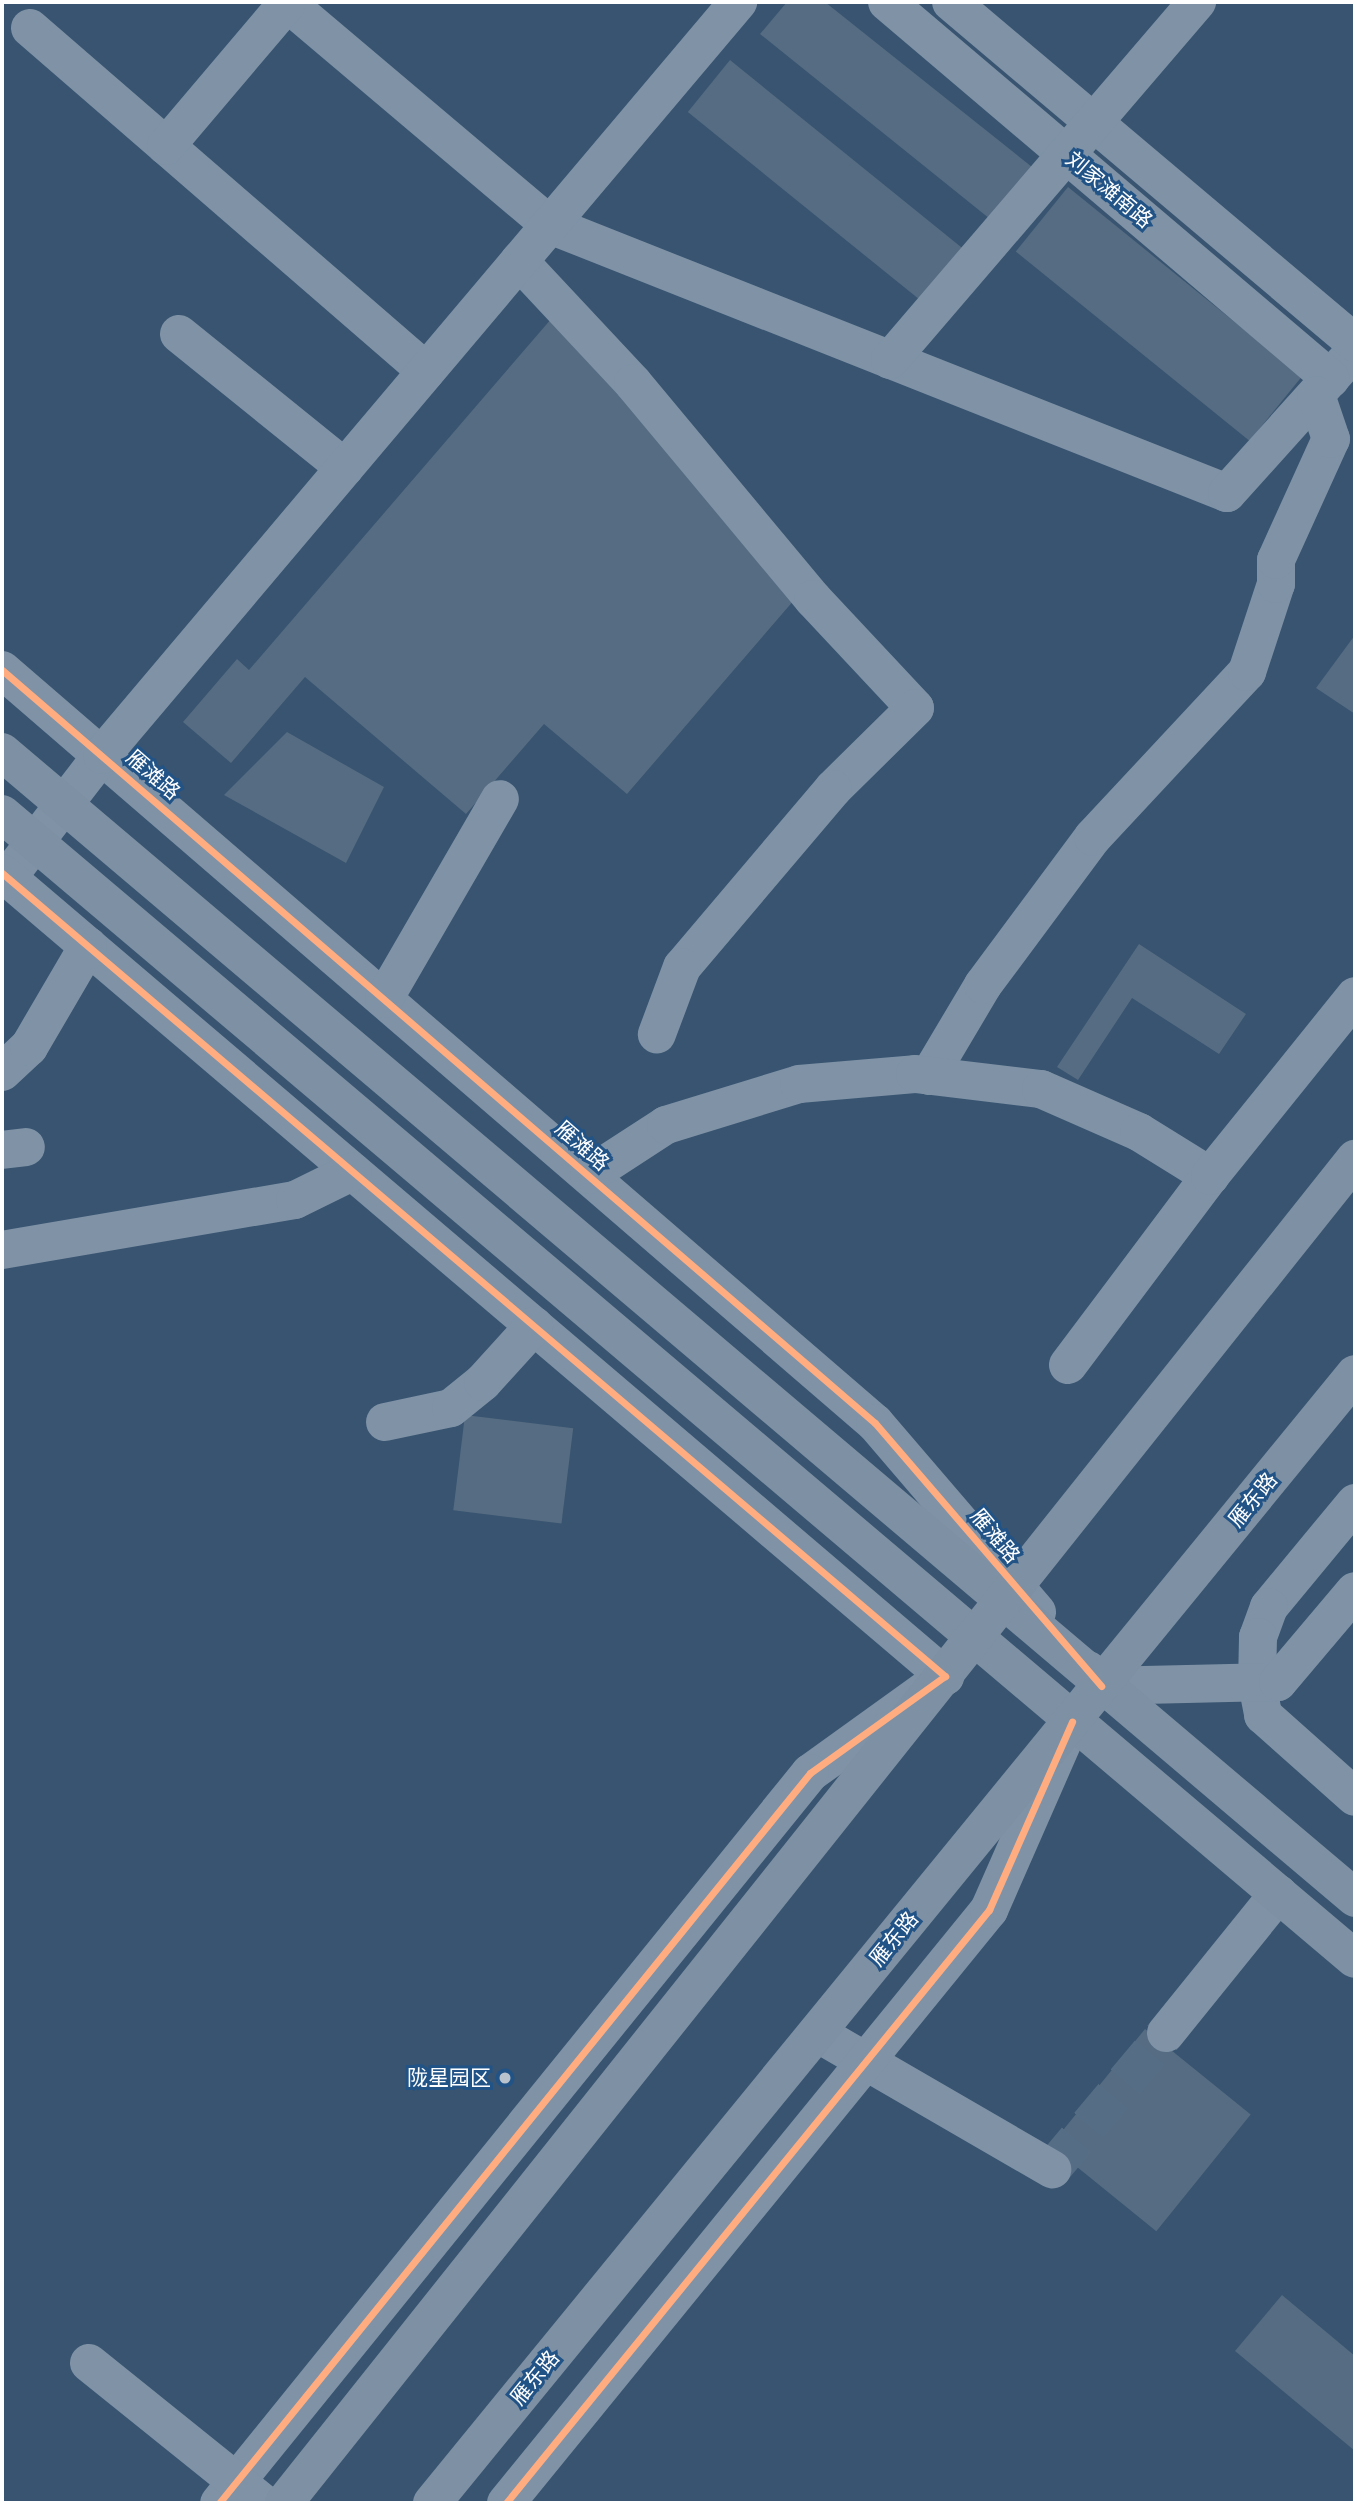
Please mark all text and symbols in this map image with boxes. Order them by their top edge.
street label: 刘家滩南路 [1061,147,1157,233]
street label: 雁滩路 [121,745,185,805]
street label: 雁滩路 [550,1116,614,1176]
street label: 雁东路 [1223,1468,1283,1532]
street label: 雁滩路 [965,1504,1025,1568]
street label: 雁东路 [864,1907,924,1971]
place label: 陇星园区 [407,2065,491,2091]
marker: 陇星园区 [497,2070,513,2086]
street label: 雁东路 [505,2346,565,2410]

